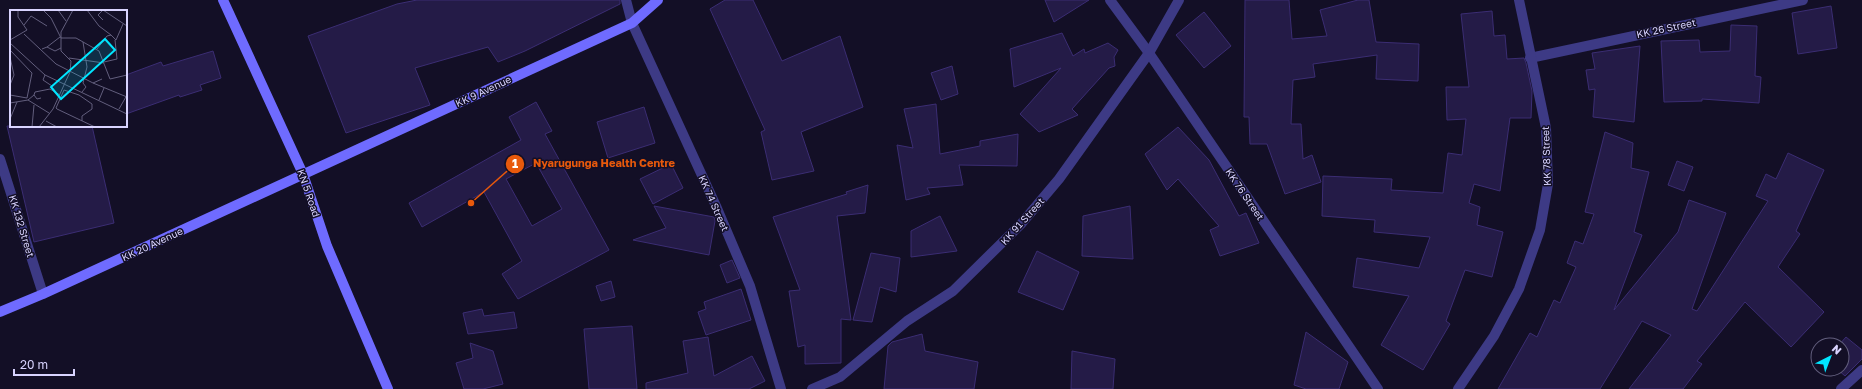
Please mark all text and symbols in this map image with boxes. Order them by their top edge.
inset map [10,10,127,127]
street label: KK 26 Street [1635,16,1697,40]
street label: KK 9 Avenue [453,73,513,109]
street label: KK 78 Street [1539,126,1553,186]
callout: Nyarugunga Health Centre [505,152,683,175]
text: 1 [512,156,518,171]
text: Nyarugunga Health Centre [533,156,676,169]
street label: KK 76 Street [1223,166,1267,222]
street label: KN 5 Road [295,167,323,219]
street label: KK 74 Street [696,173,732,233]
street label: KK 132 Street [7,193,37,259]
street label: KK 91 Street [998,195,1046,247]
street label: KK 20 Avenue [120,225,185,263]
north arrow [1810,337,1850,377]
text: N [1830,342,1844,357]
scale bar [14,351,74,377]
text: 20 m [20,357,48,372]

